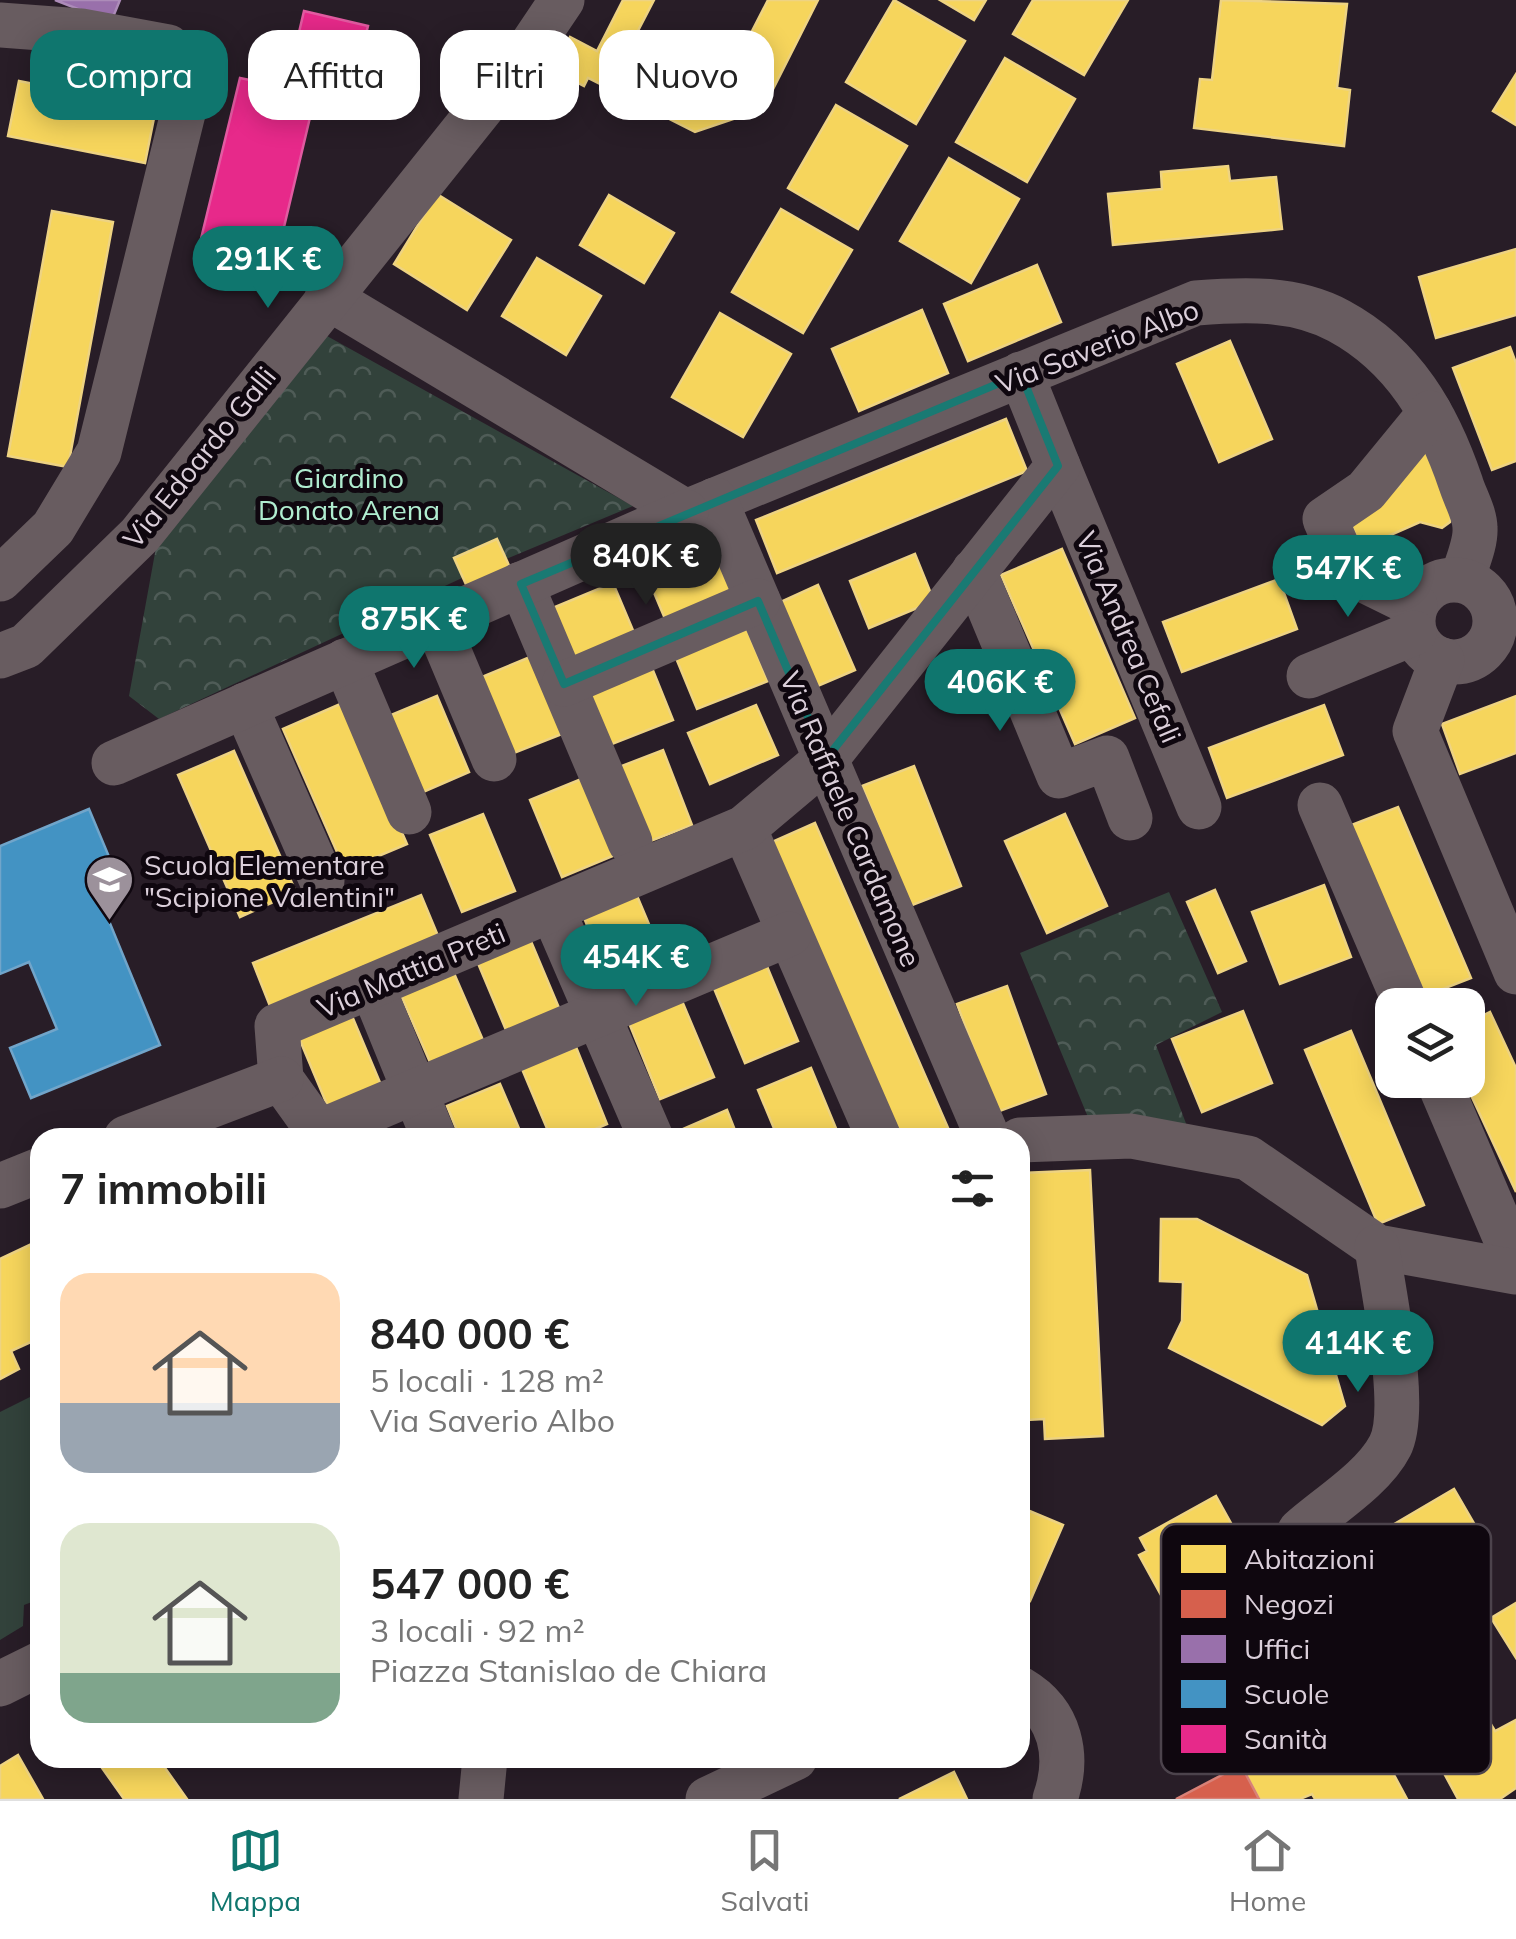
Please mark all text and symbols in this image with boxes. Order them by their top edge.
chip: Compra [30,30,228,120]
chip: Affitta [248,30,420,120]
chip: Filtri [440,30,579,120]
chip: Nuovo [599,30,774,120]
pin: 291K € [187,226,349,311]
text: 291K € [215,238,321,278]
street label: Via Saverio Albo [991,291,1203,401]
street label: Via Edoardo Galli [115,359,283,555]
park label: Giardino Donato Arena [258,460,440,527]
pin: 840K € [565,523,727,608]
street label: Via Andrea Cefali [1069,526,1189,748]
text: 840K € [593,535,699,575]
pin: 547K € [1267,535,1429,620]
text: 547K € [1295,547,1401,587]
pin: 875K € [333,586,495,671]
text: 875K € [361,598,467,638]
pin: 406K € [919,649,1081,734]
text: 406K € [947,661,1053,701]
street label: Via Raffaele Cardamone [773,666,929,972]
place label: Scuola Elementare "Scipione Valentini" [144,847,395,914]
school or university icon: Scuola Elementare "Scipione Valentini" [83,854,135,922]
street label: Via Mattia Preti [312,915,510,1025]
pin: 454K € [555,924,717,1009]
text: 454K € [583,936,689,976]
map controls [1375,988,1485,1098]
button: layers [1375,988,1485,1098]
icon: filters [945,1161,1000,1216]
text: 7 immobili [60,1162,267,1215]
text: 840 000 € [370,1307,569,1360]
pin: 414K € [1277,1310,1439,1395]
icon: home [140,1313,260,1433]
text: 414K € [1305,1322,1411,1362]
text: 5 locali · 128 m² [370,1360,604,1400]
text: Via Saverio Albo [370,1400,615,1440]
legend [1161,1524,1491,1774]
text: Abitazioni [1244,1541,1375,1576]
text: 547 000 € [370,1557,569,1610]
icon: home [140,1563,260,1683]
text: Negozi [1244,1586,1334,1621]
text: 3 locali · 92 m² [370,1610,585,1650]
text: Uffici [1244,1631,1310,1666]
text: Piazza Stanislao de Chiara [370,1650,767,1690]
text: Scuole [1244,1676,1329,1711]
text: Sanità [1244,1721,1328,1756]
tab: Mappa [210,1823,301,1918]
tab: Salvati [721,1823,809,1918]
tab: Home [1229,1823,1306,1918]

